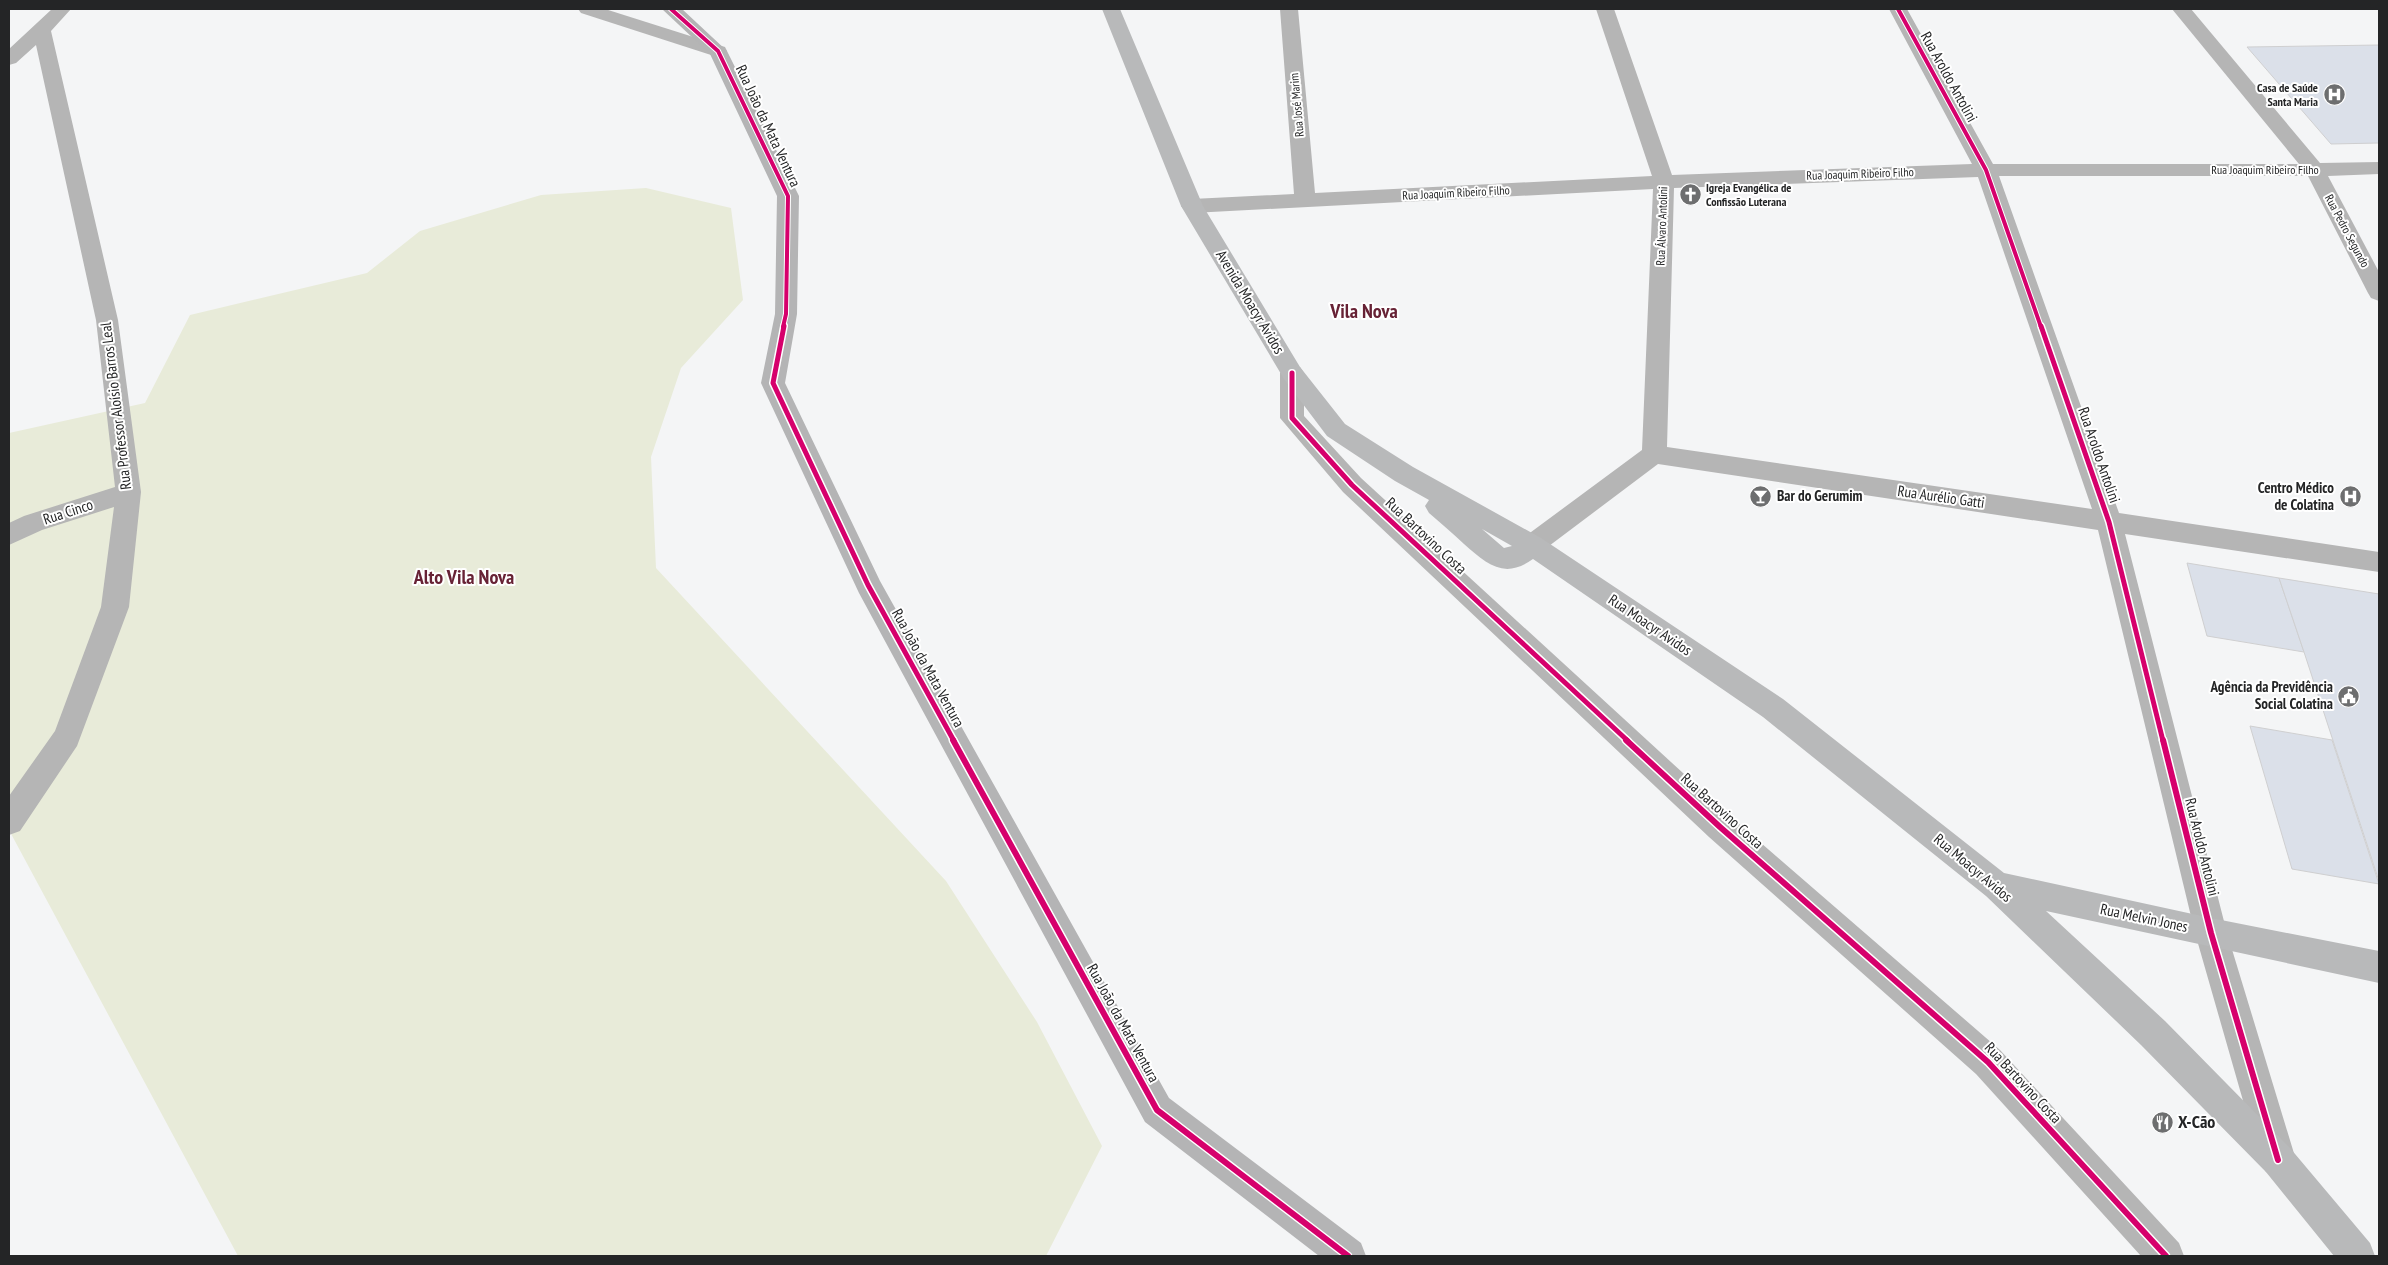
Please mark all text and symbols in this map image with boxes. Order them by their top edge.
street label: Rua Aroldo Antolini [1917,28,1982,125]
street label: Rua João da Mata Ventura [732,62,805,190]
street label: Rua José Marim [1286,72,1307,138]
place label: Casa de Saúde Santa Maria [2257,80,2318,109]
hospital icon: Casa de Saúde Santa Maria [2322,83,2346,107]
street label: Rua Joaquim Ribeiro Filho [2211,162,2319,177]
street label: Rua Joaquim Ribeiro Filho [1806,164,1914,183]
place label: Igreja Evangélica de Confissão Luterana [1706,180,1791,209]
street label: Rua Joaquim Ribeiro Filho [1402,182,1510,203]
church icon: Igreja Evangélica de Confissão Luterana [1678,183,1702,207]
street label: Rua Álvaro Antolini [1653,186,1670,266]
street label: Rua Pedro Segundo [2322,192,2373,270]
street label: Avenida Moacyr Avidos [1212,246,1289,357]
district label: Vila Nova [1329,298,1398,324]
street label: Rua Professor Aloísio Barros Leal [96,321,135,491]
street label: Rua Aroldo Antolini [2074,404,2125,505]
place label: Centro Médico de Colatina [2258,478,2334,514]
street label: Rua Aurélio Gatti [1896,481,1986,512]
bar icon: Bar do Gerumim [1749,484,1773,508]
hospital icon: Centro Médico de Colatina [2338,485,2362,509]
place label: Bar do Gerumim [1777,486,1863,505]
street label: Rua Bartovino Costa [1382,493,1471,578]
street label: Rua Cinco [41,495,95,528]
district label: Alto Vila Nova [413,564,514,590]
street label: Rua Moacyr Avidos [1605,590,1696,659]
street label: Rua João da Mata Ventura [888,605,969,730]
place label: Agência da Previdência Social Colatina [2210,677,2333,713]
public building icon: Agência da Previdência Social Colatina [2337,684,2361,708]
street label: Rua Bartovino Costa [1677,769,1767,853]
street label: Rua Aroldo Antolini [2181,796,2224,898]
street label: Rua Moacyr Avidos [1930,829,2016,906]
street label: Rua Melvin Jones [2099,899,2190,936]
street label: Rua João da Mata Ventura [1083,960,1164,1085]
street label: Rua Bartovino Costa [1981,1038,2066,1127]
restaurant icon: X-Cão [2150,1110,2174,1134]
place label: X-Cão [2178,1110,2215,1133]

